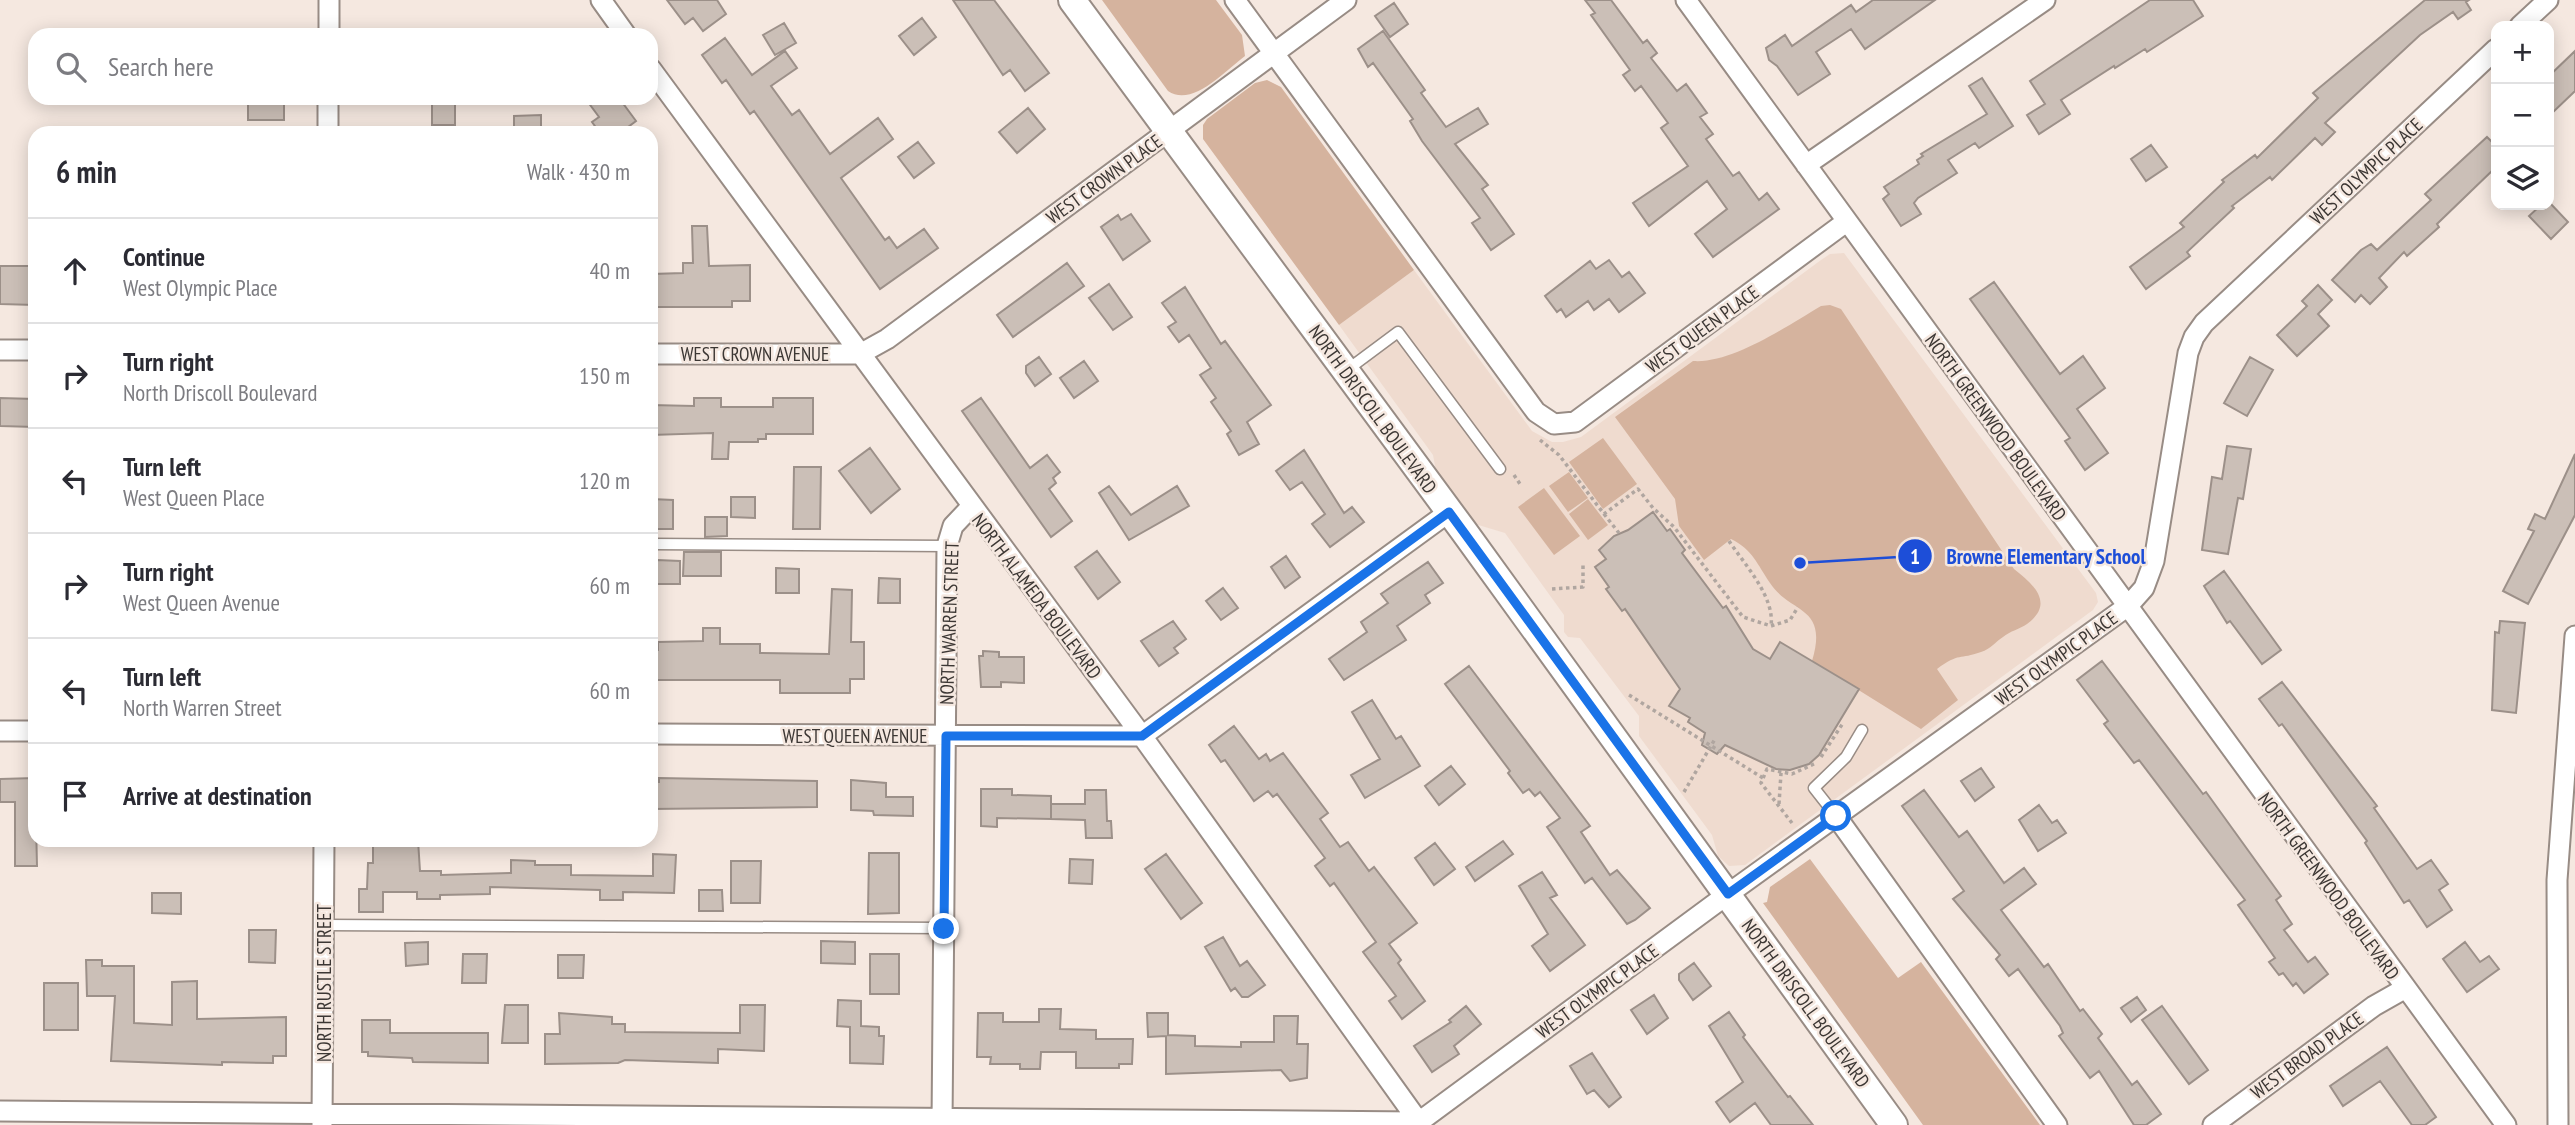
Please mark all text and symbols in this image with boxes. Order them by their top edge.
map controls [2491,21,2554,210]
button: + [2491,21,2554,84]
search box [28,28,658,105]
icon: search [52,48,90,86]
text: Search here [108,50,214,83]
button: − [2491,84,2554,147]
street label: WEST OLYMPIC PLACE [2305,113,2427,229]
street label: WEST CROWN PLACE [1041,129,1167,229]
button: layers [2491,147,2554,210]
text: 6 min [56,152,117,191]
text: Walk · 430 m [527,157,630,186]
text: Continue [123,240,205,273]
icon: ahead [56,252,94,290]
text: 40 m [589,256,630,285]
text: West Olympic Place [123,273,278,302]
street label: WEST QUEEN PLACE [1641,280,1763,378]
street label: NORTH DRISCOLL BOULEVARD [1304,320,1442,498]
street label: NORTH GREENWOOD BOULEVARD [1920,329,2072,525]
street label: WEST CROWN AVENUE [681,342,829,366]
text: Turn right [123,345,214,378]
icon: right [56,357,94,395]
text: 150 m [579,361,630,390]
text: North Driscoll Boulevard [123,378,318,407]
text: Turn left [123,450,201,483]
icon: left [56,462,94,500]
text: 120 m [579,466,630,495]
text: West Queen Place [123,483,265,512]
street label: NORTH ALAMEDA BOULEVARD [967,509,1107,683]
callout: Browne Elementary School [1898,535,2160,577]
street label: NORTH WARREN STREET [934,540,964,705]
text: 1 [1910,543,1920,570]
text: Browne Elementary School [1946,543,2146,570]
text: Turn right [123,555,214,588]
icon: right [56,567,94,605]
text: 60 m [589,571,630,600]
text: West Queen Avenue [123,588,280,617]
street label: WEST OLYMPIC PLACE [1990,606,2122,710]
text: Turn left [123,660,201,693]
icon: left [56,672,94,710]
text: 60 m [589,676,630,705]
text: North Warren Street [123,693,282,722]
street label: WEST QUEEN AVENUE [783,724,927,748]
icon: arrive [56,777,94,815]
text: Arrive at destination [123,779,312,812]
street label: NORTH GREENWOOD BOULEVARD [2253,788,2405,984]
route start [1820,800,1851,831]
street label: NORTH RUSTLE STREET [312,904,336,1062]
route end [928,913,959,944]
street label: NORTH DRISCOLL BOULEVARD [1737,914,1875,1092]
street label: WEST OLYMPIC PLACE [1531,939,1663,1043]
street label: WEST BROAD PLACE [2246,1006,2368,1104]

